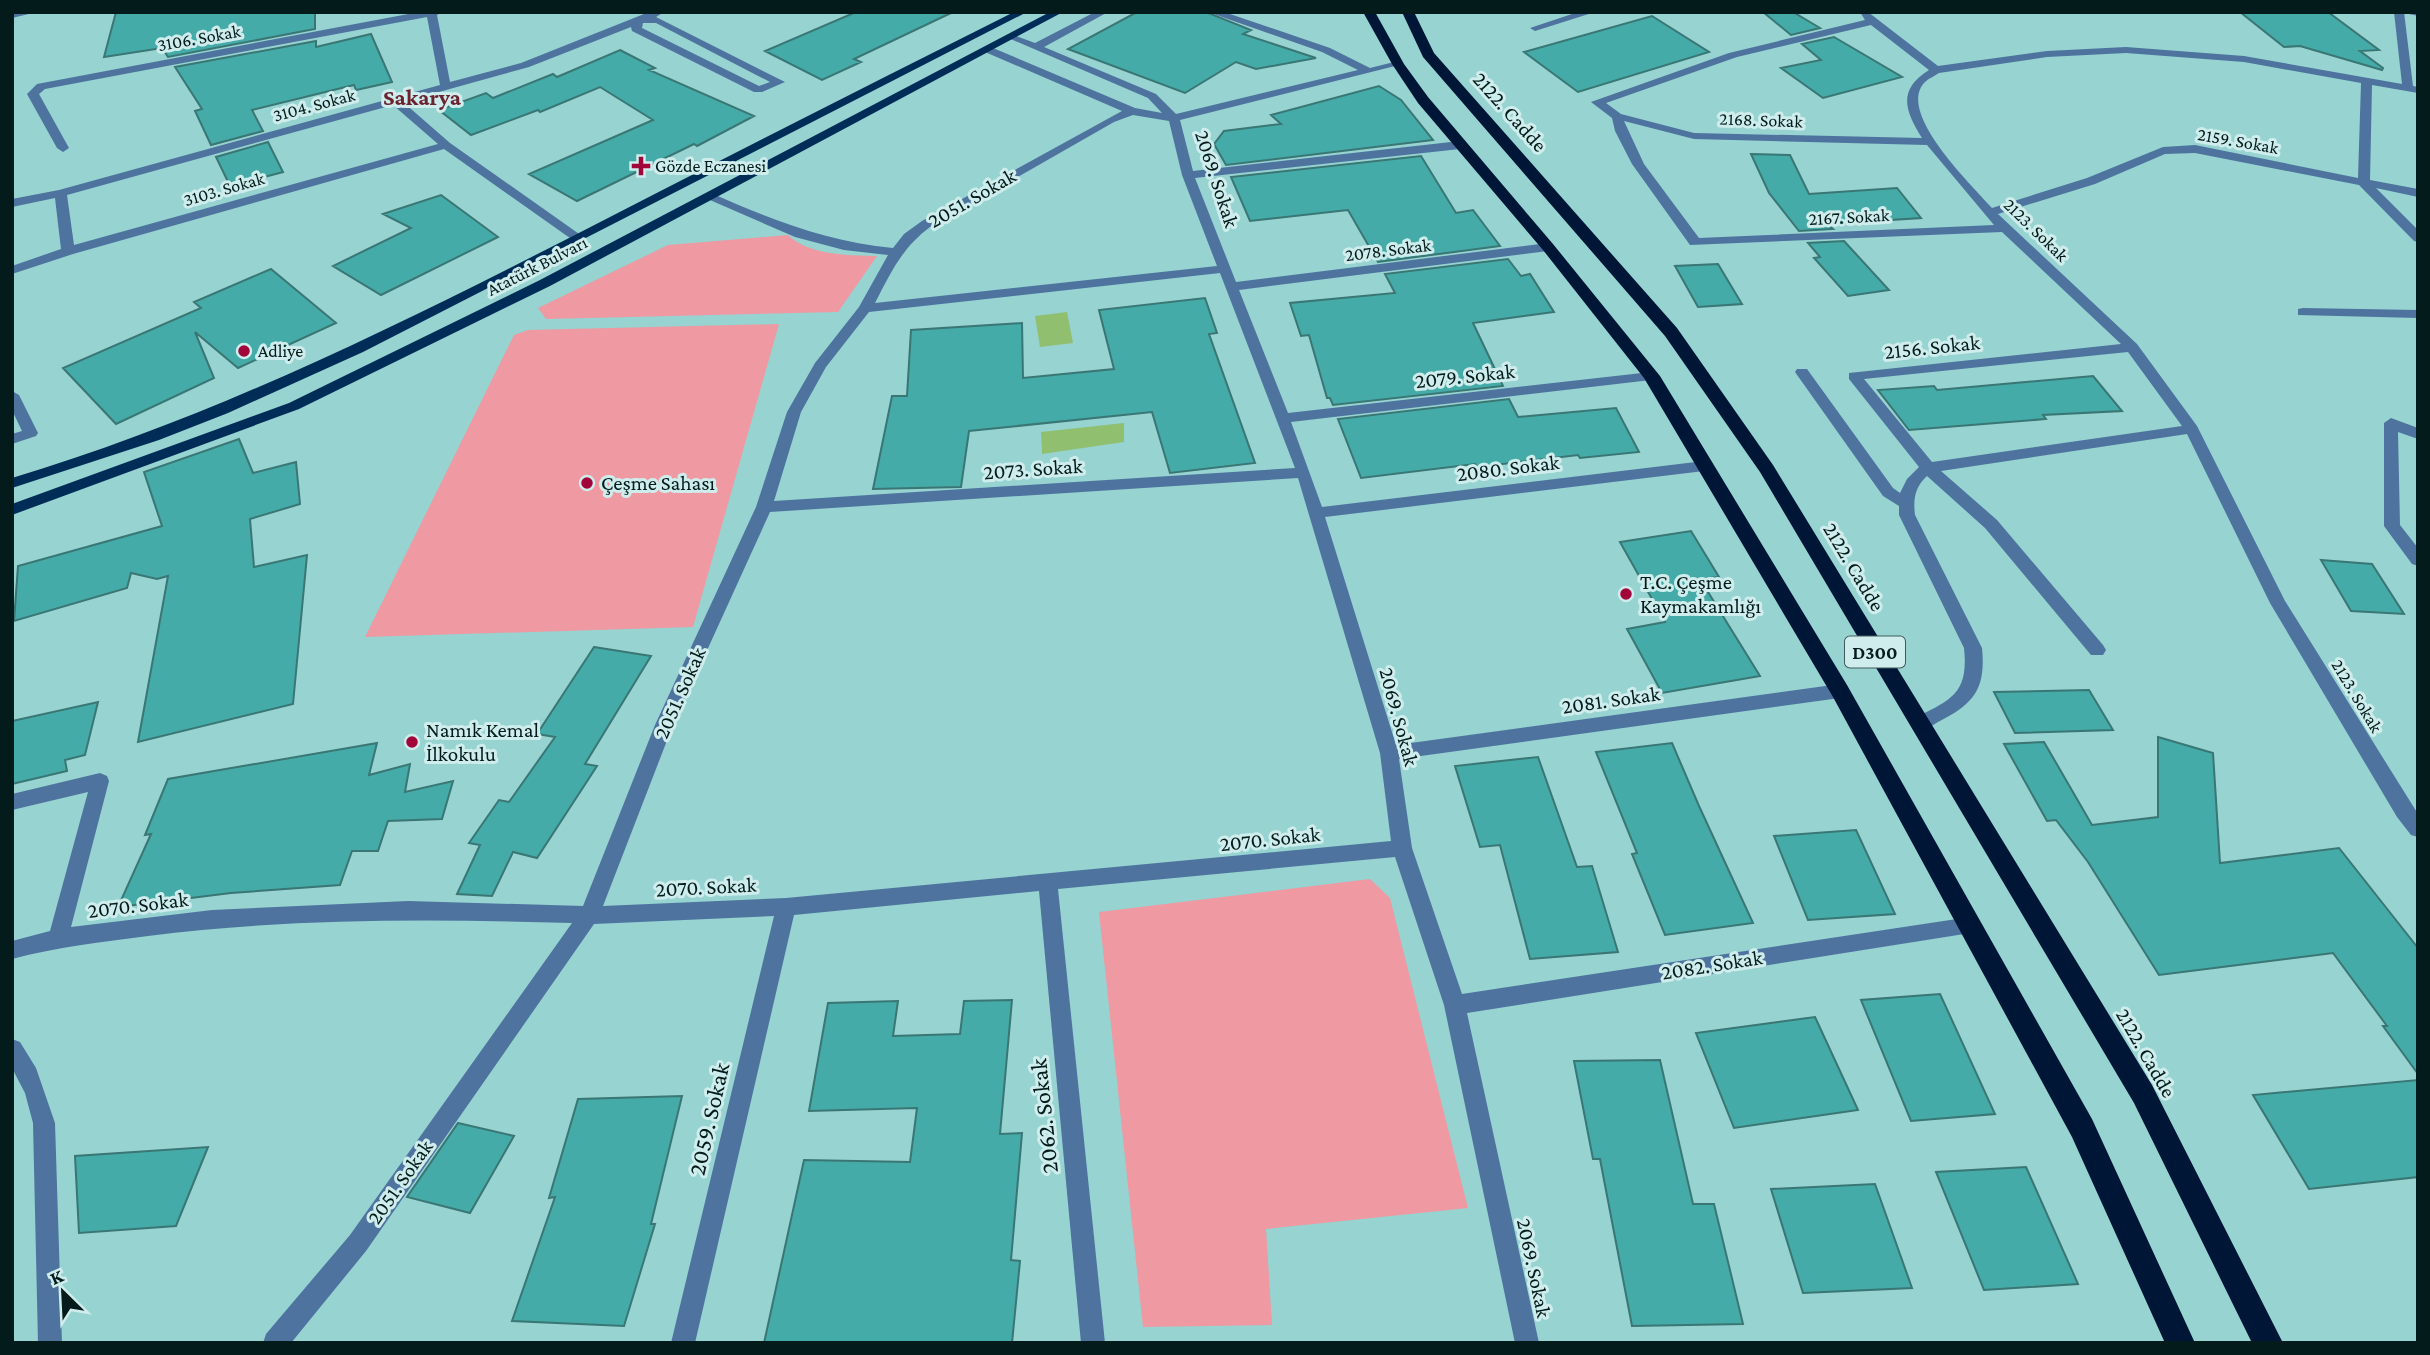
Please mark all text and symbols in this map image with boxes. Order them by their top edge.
street label: 3106. Sokak [156,21,242,55]
street label: 2122. Cadde [1468,67,1552,157]
street label: 3104. Sokak [271,84,358,126]
district label: Sakarya [383,84,462,110]
street label: 2168. Sokak [1719,109,1803,131]
street label: 2159. Sokak [2196,124,2280,158]
street label: 2069. Sokak [1190,127,1244,231]
place label: Gözde Eczanesi [655,156,767,176]
marker: Gözde Eczanesi [633,158,649,174]
street label: 2051. Sokak [924,163,1020,233]
street label: 3103. Sokak [181,168,267,210]
street label: 2123. Sokak [2000,194,2073,266]
street label: 2167. Sokak [1808,205,1890,229]
street label: Atatürk Bulvarı [484,232,591,300]
street label: 2078. Sokak [1344,235,1432,265]
street label: 2156. Sokak [1883,330,1981,364]
place label: Adliye [258,341,303,361]
marker: Adliye [236,343,252,359]
street label: 2079. Sokak [1414,359,1516,393]
street label: 2080. Sokak [1455,450,1561,486]
street label: 2073. Sokak [983,454,1083,484]
place label: Çeşme Sahası [601,471,716,495]
marker: Çeşme Sahası [579,475,595,491]
street label: 2122. Cadde [1818,518,1890,616]
place label: T.C. Çeşme Kaymakamlığı [1640,570,1761,618]
marker: T.C. Çeşme Kaymakamlığı [1618,586,1634,602]
road number: D300 [1845,636,1905,667]
street label: 2051. Sokak [649,644,711,742]
street label: 2123. Sokak [2327,656,2387,737]
street label: 2069. Sokak [1374,665,1424,769]
street label: 2081. Sokak [1560,681,1662,719]
place label: Namık Kemal İlkokulu [426,718,539,766]
marker: Namık Kemal İlkokulu [404,734,420,750]
street label: 2070. Sokak [1219,822,1321,856]
street label: 2070. Sokak [655,872,757,902]
street label: 2070. Sokak [87,887,189,923]
street label: 2082. Sokak [1660,945,1764,985]
street label: 2122. Cadde [2111,1004,2181,1102]
street label: 2062. Sokak [1024,1057,1063,1175]
street label: 2059. Sokak [682,1059,735,1178]
street label: 2051. Sokak [362,1135,438,1229]
street label: 2069. Sokak [1512,1216,1556,1320]
north arrow [28,1257,98,1327]
text: K [46,1265,67,1289]

